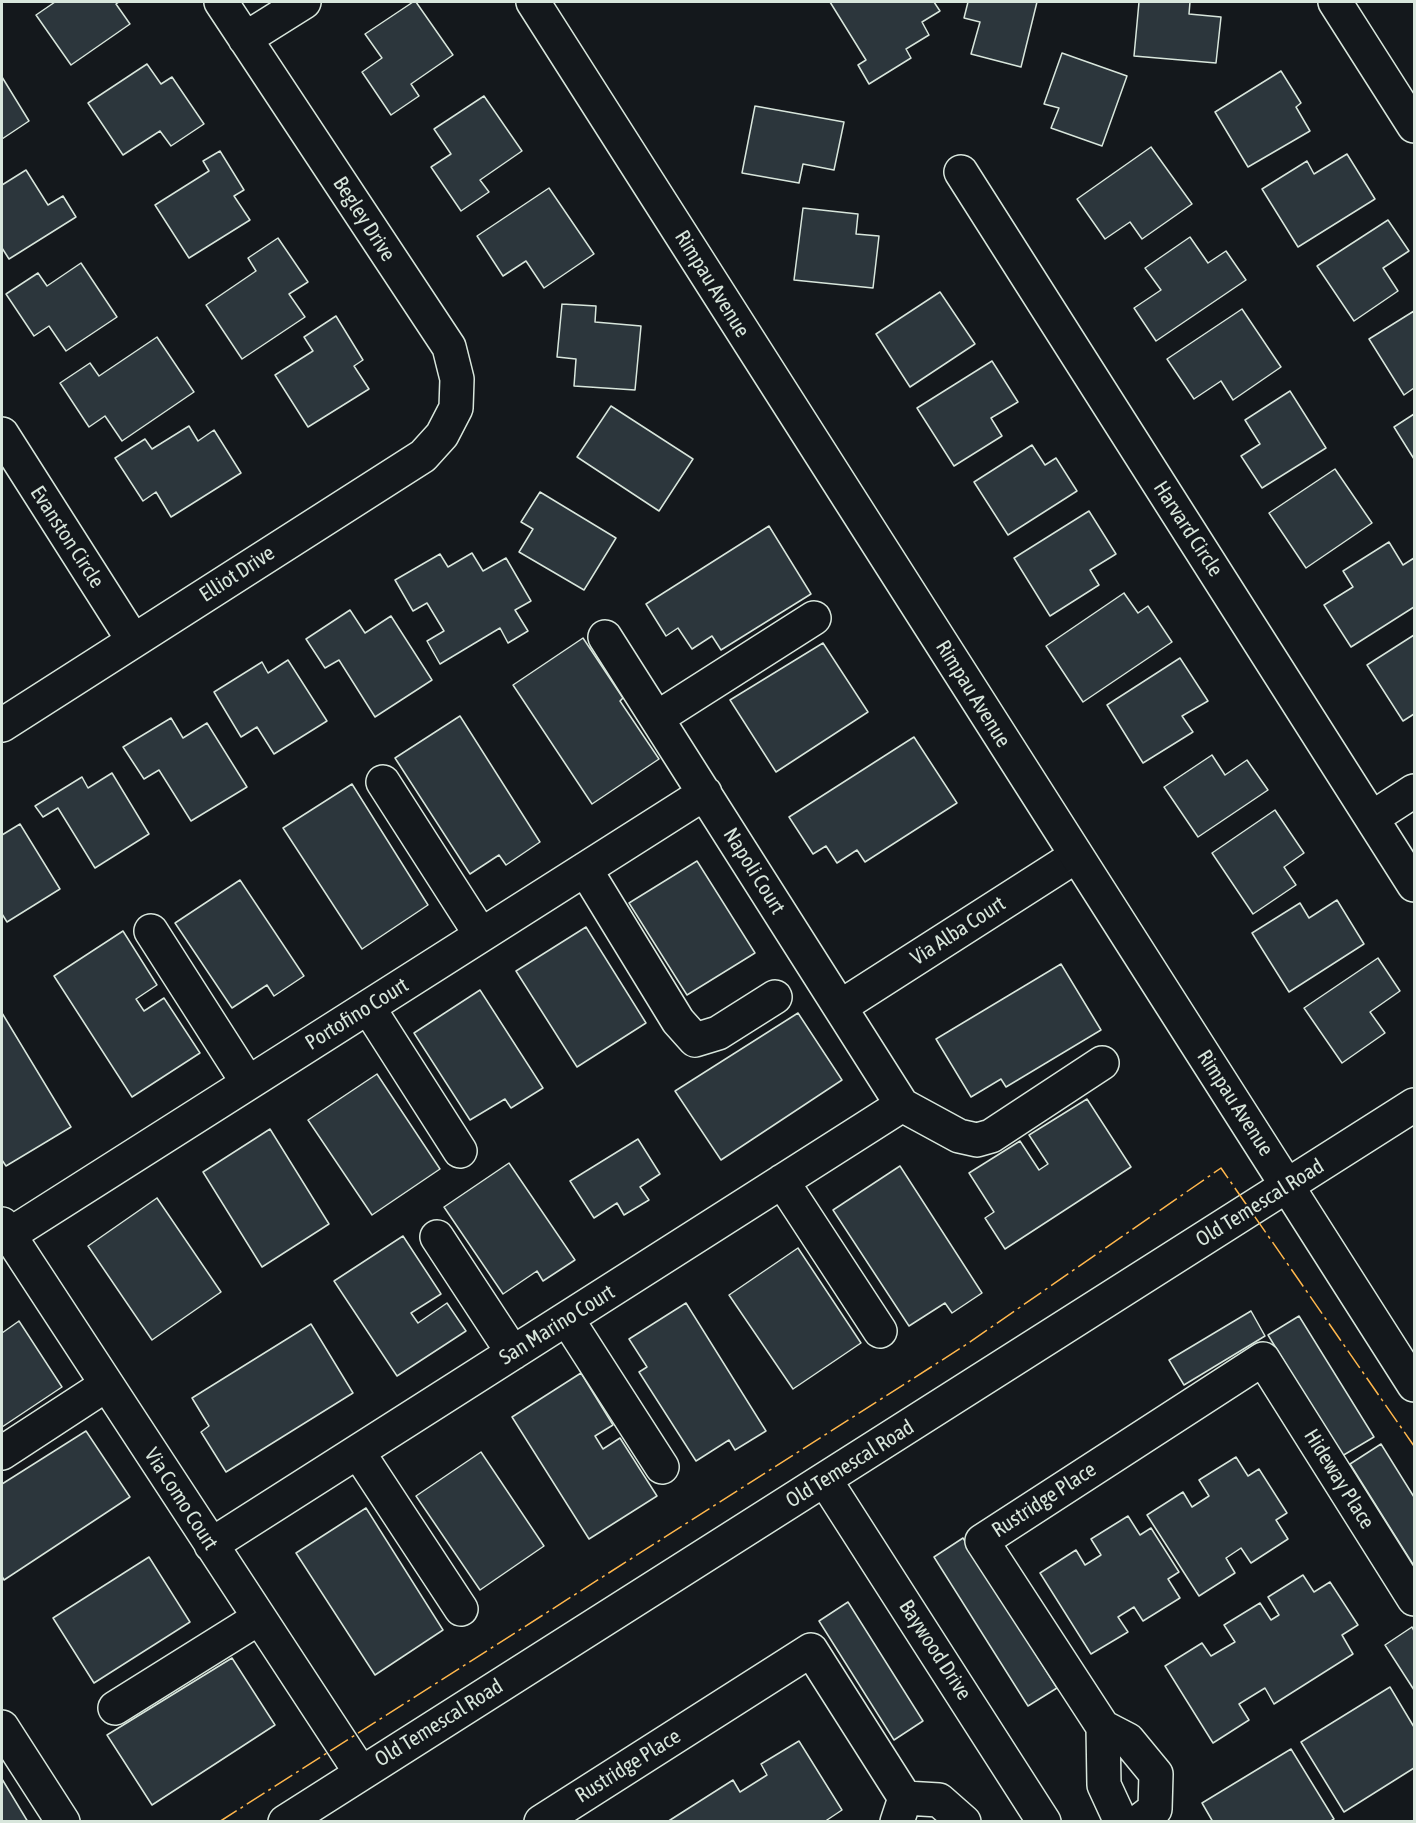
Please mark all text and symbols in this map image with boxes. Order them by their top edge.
street label: Begley Drive [327,172,401,266]
street label: Rimpau Avenue [669,226,755,342]
street label: Harvard Circle [1148,477,1228,581]
street label: Evanston Circle [25,481,109,593]
street label: Elliot Drive [195,540,279,608]
street label: Rimpau Avenue [930,636,1016,752]
street label: Napoli Court [718,823,790,919]
street label: Via Alba Court [906,891,1010,971]
street label: Portofino Court [301,972,413,1056]
street label: Rimpau Avenue [1191,1045,1279,1161]
street label: Old Temescal Road [1191,1154,1329,1252]
street label: San Marino Court [495,1280,619,1370]
street label: Old Temescal Road [781,1415,919,1513]
street label: Hideway Place [1298,1424,1380,1534]
street label: Via Como Court [139,1443,223,1555]
street label: Rustridge Place [987,1457,1101,1543]
street label: Baywood Drive [893,1595,977,1705]
street label: Old Temescal Road [370,1674,508,1772]
street label: Rustridge Place [571,1724,685,1808]

